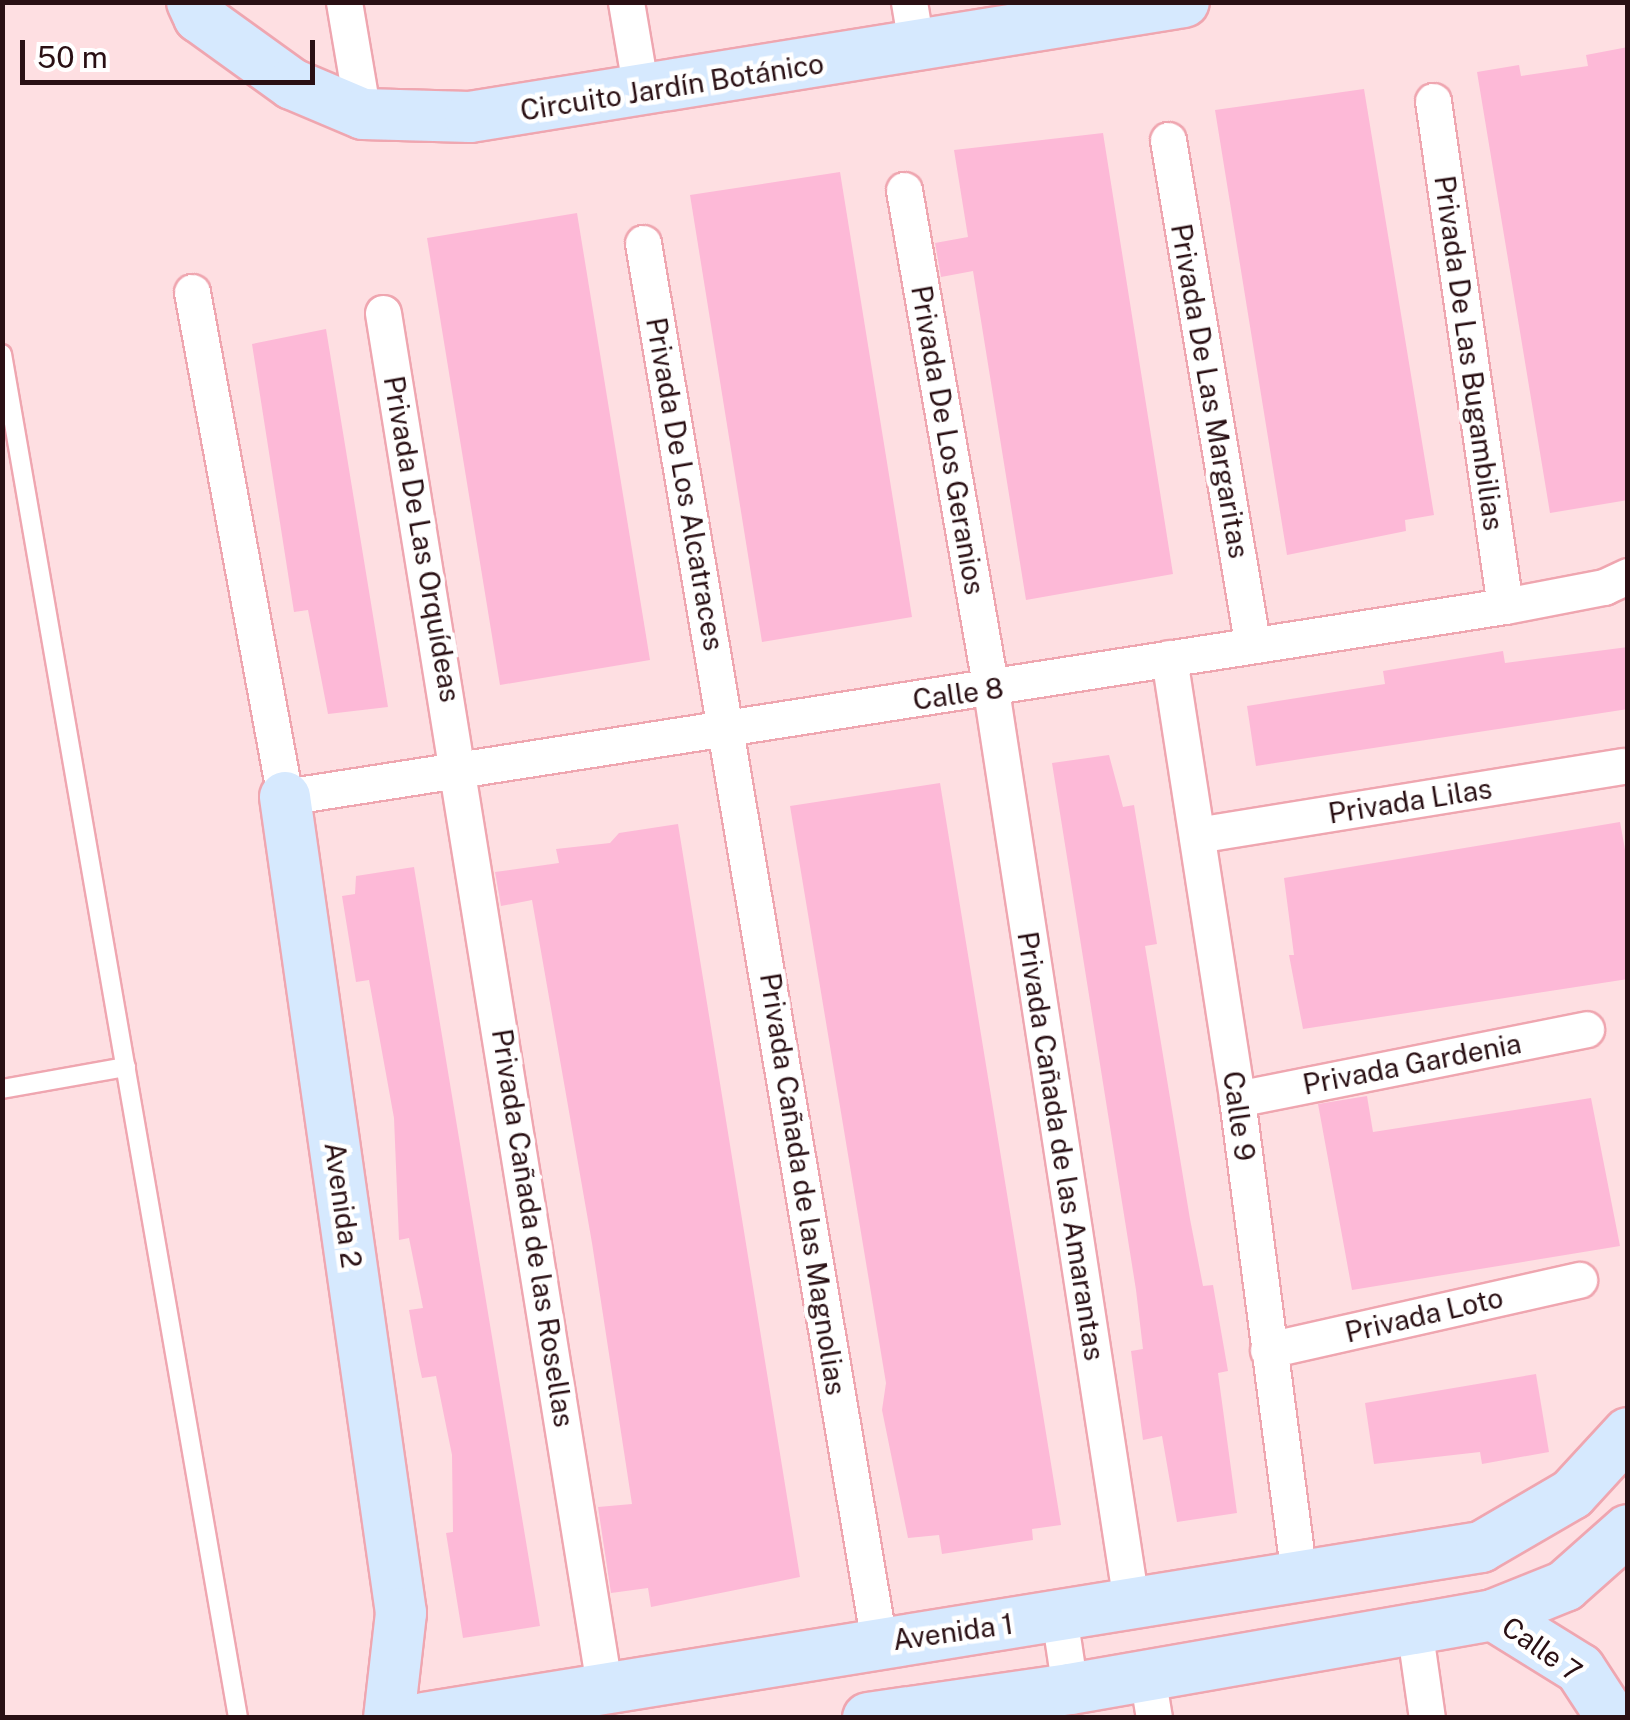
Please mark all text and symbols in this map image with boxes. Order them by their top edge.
scale bar [25,20,320,82]
text: 50 m [37,39,108,75]
street label: Circuito Jardín Botánico [518,46,826,128]
street label: Privada De Las Bugambilias [1427,173,1511,533]
street label: Privada De Las Margaritas [1164,221,1256,561]
street label: Privada De Los Geranios [904,283,992,597]
street label: Privada De Los Alcatraces [639,315,731,653]
street label: Privada De Las Orquídeas [377,373,467,705]
street label: Calle 8 [911,671,1005,717]
street label: Privada Lilas [1326,771,1494,831]
street label: Privada Cañada de las Amarantas [1010,929,1112,1363]
street label: Privada Cañada de las Magnolias [753,970,853,1398]
street label: Privada Cañada de las Rosellas [485,1026,581,1430]
street label: Privada Gardenia [1300,1026,1524,1102]
street label: Calle 9 [1216,1069,1262,1163]
street label: Avenida 2 [318,1140,368,1270]
street label: Privada Loto [1342,1281,1506,1349]
street label: Avenida 1 [891,1607,1015,1657]
street label: Calle 7 [1496,1609,1588,1689]

